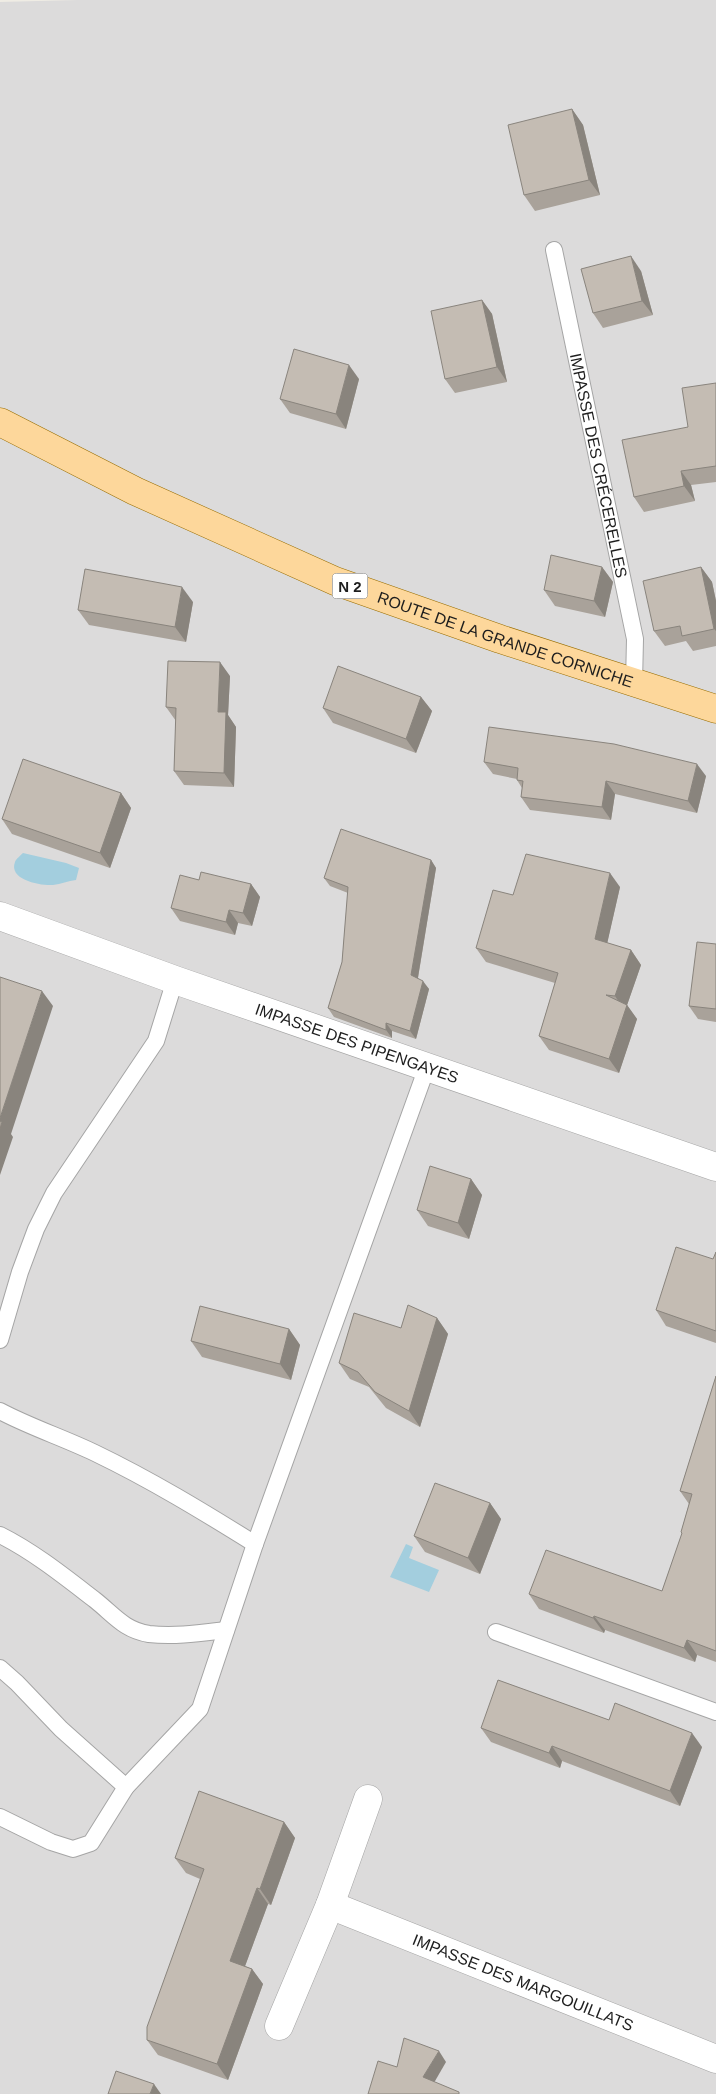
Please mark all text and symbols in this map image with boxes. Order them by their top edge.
street label: IMPASSE DES CRÉCERELLES [567,351,631,579]
road number: N 2 [332,574,368,598]
street label: ROUTE DE LA GRANDE CORNICHE [375,588,635,690]
street label: IMPASSE DES PIPENGAYES [253,1000,461,1086]
street label: IMPASSE DES MARGOUILLATS [410,1930,636,2034]

